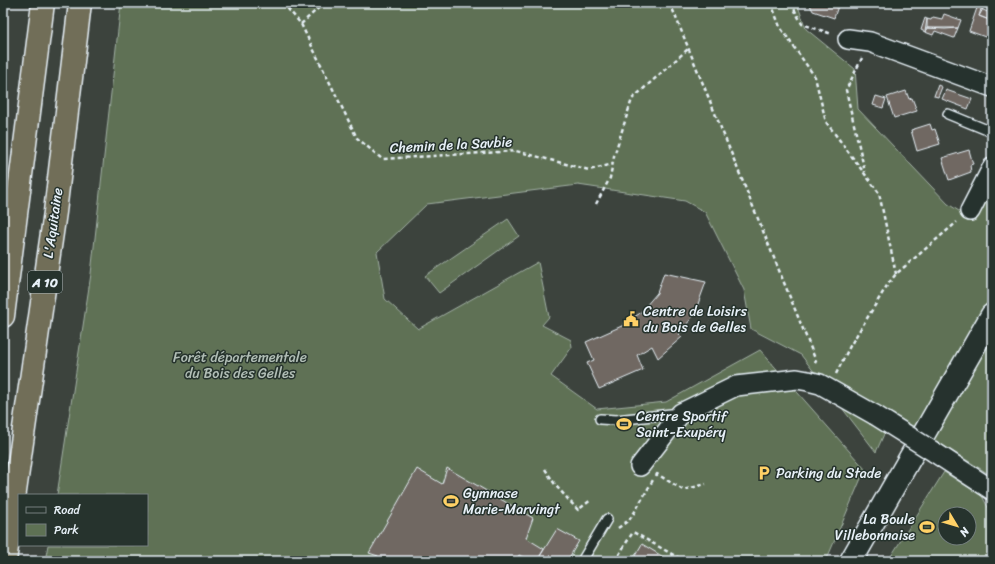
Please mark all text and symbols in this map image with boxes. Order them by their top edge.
street label: Chemin de la Savbie [389,129,513,161]
street label: L'Aquitaine [36,186,70,260]
road number: A 10 [28,271,62,293]
place label: Centre de Loisirs du Bois de Gelles [643,299,747,340]
public building icon: Centre de Loisirs du Bois de Gelles [622,310,640,328]
park label: Forêt départementale du Bois des Gelles [173,345,307,386]
place label: Centre Sportif Saint-Exupéry [636,404,729,445]
sports icon: Centre Sportif Saint-Exupéry [615,415,633,433]
place label: Parking du Stade [776,461,881,486]
parking icon: Parking du Stade [755,464,773,482]
place label: Gymnase Marie-Marvingt [463,481,561,522]
sports icon: Gymnase Marie-Marvingt [442,492,460,510]
legend [18,494,148,546]
text: Road [54,499,81,521]
north arrow [937,506,977,546]
place label: La Boule Villebonnaise [835,507,915,548]
sports icon: La Boule Villebonnaise [918,518,936,536]
text: Park [54,519,79,541]
text: N [954,522,975,541]

